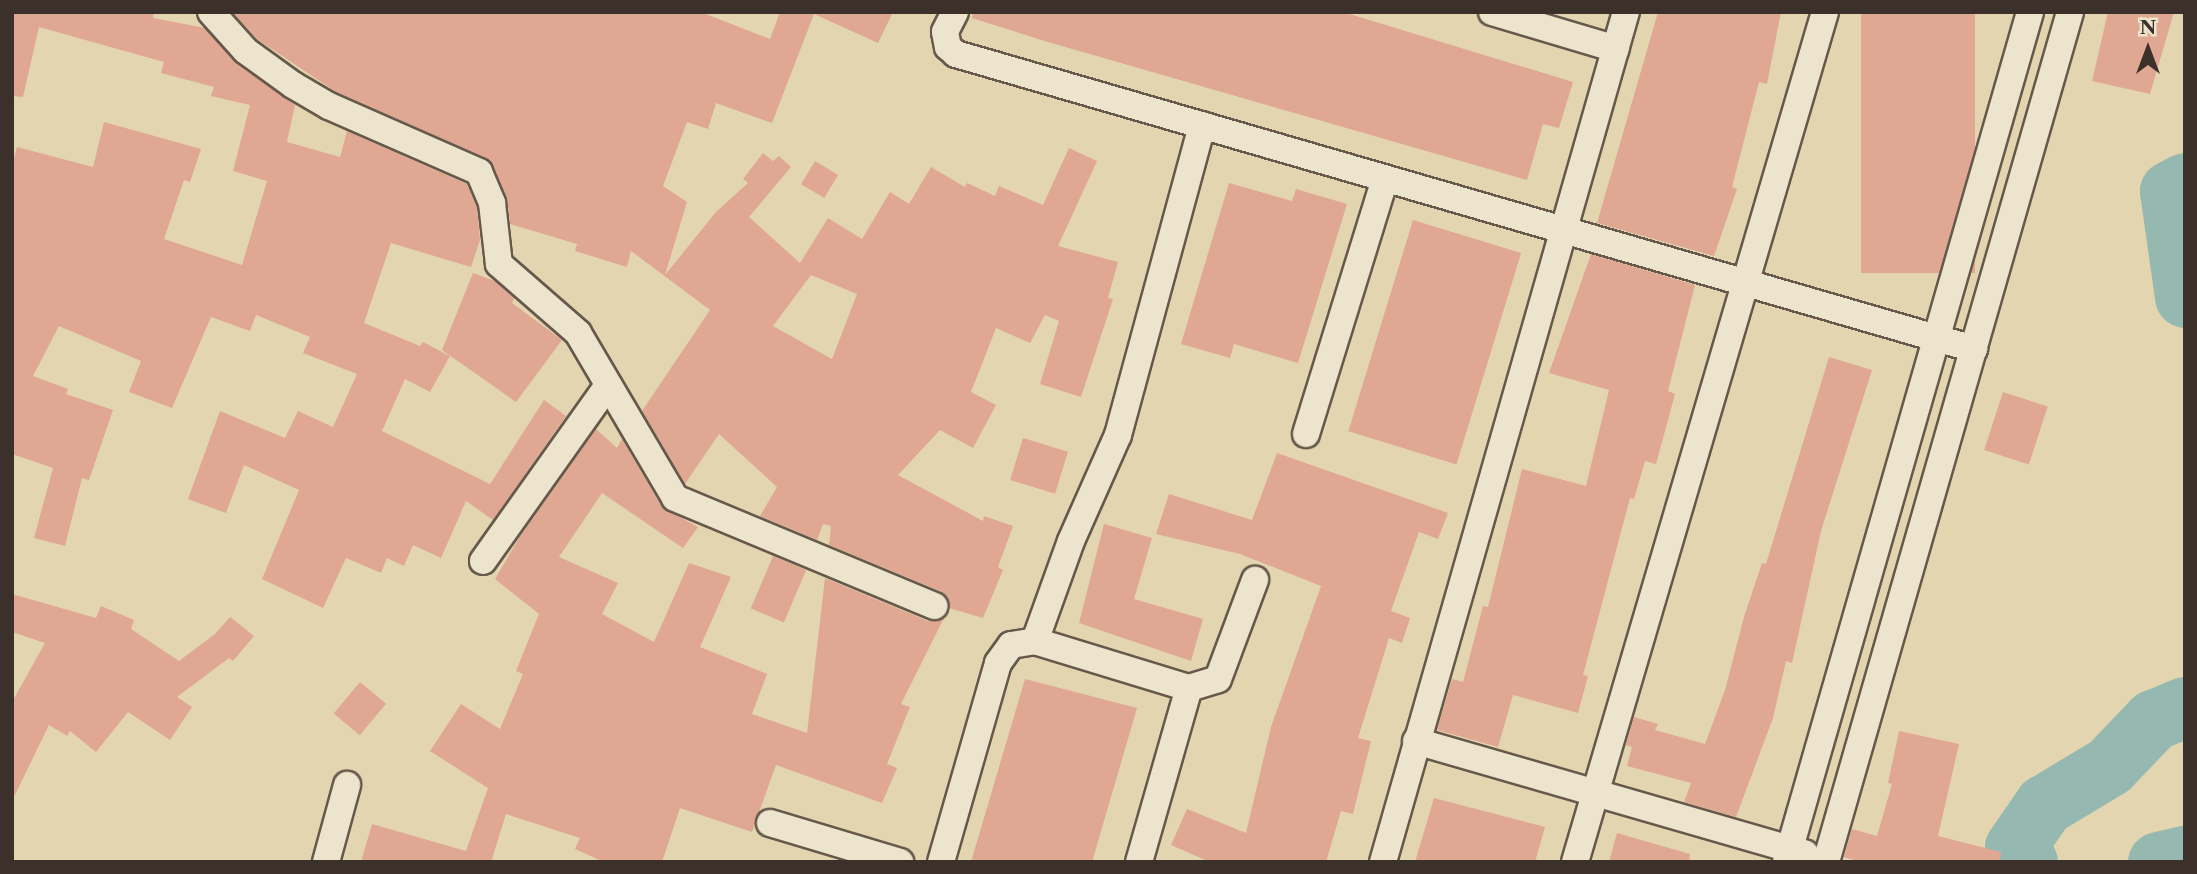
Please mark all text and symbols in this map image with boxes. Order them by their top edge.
north arrow [2113,14,2183,84]
text: N [2140,16,2156,39]

